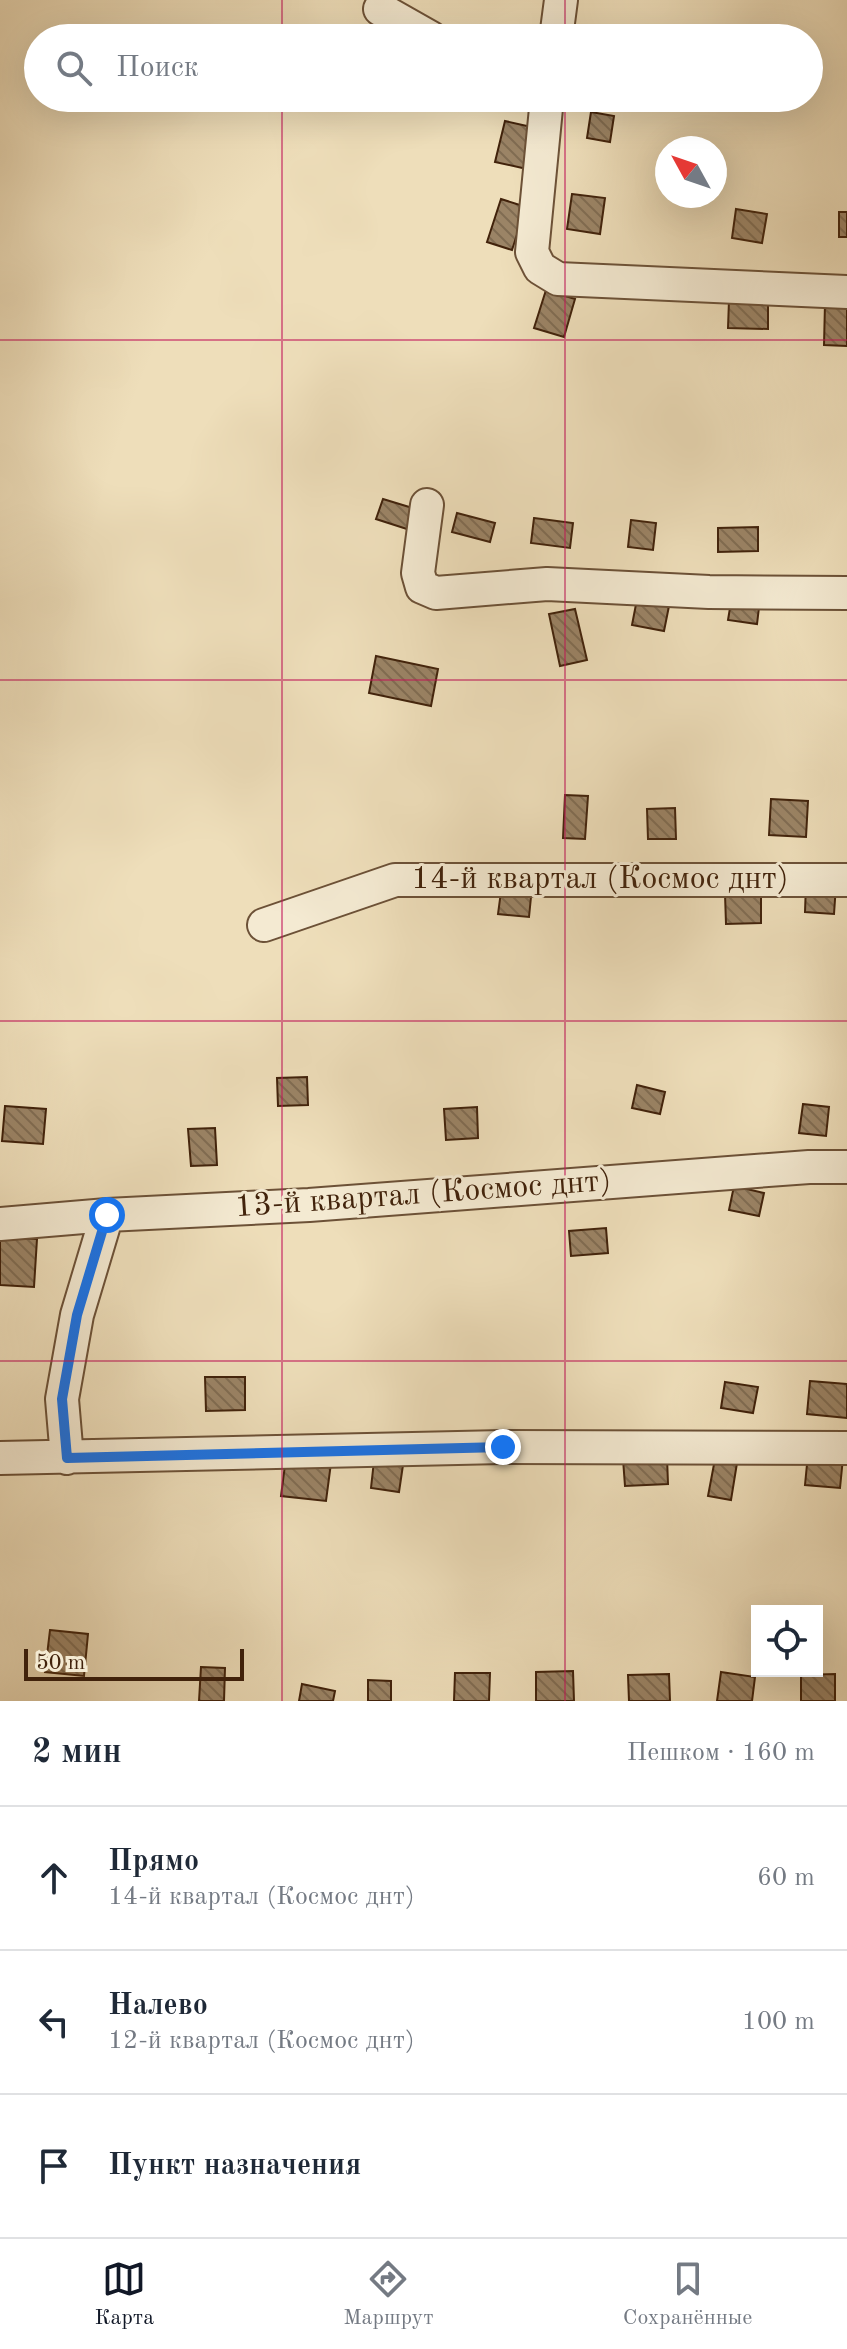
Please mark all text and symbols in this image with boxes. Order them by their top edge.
search box [24,24,823,112]
icon: search [52,46,96,90]
text: Поиск [116,53,199,83]
north arrow [655,136,727,208]
street label: 14-й квартал (Космос днт) [411,864,789,896]
street label: 13-й квартал (Космос днт) [234,1166,612,1224]
route start [89,1197,125,1233]
route end [485,1429,521,1465]
map controls [751,1605,823,1677]
button: locate [751,1605,823,1677]
scale bar [24,1645,244,1681]
text: 50 m [36,1652,85,1674]
text: 2 мин [32,1736,122,1770]
text: Пешком · 160 m [627,1740,815,1766]
text: Прямо [108,1847,199,1877]
icon: ahead [32,1856,76,1900]
text: 60 m [757,1865,815,1891]
text: 14-й квартал (Космос днт) [108,1884,415,1910]
text: Налево [108,1991,208,2021]
icon: left [32,2000,76,2044]
text: 100 m [742,2009,815,2035]
text: 12-й квартал (Космос днт) [108,2028,415,2054]
icon: arrive [32,2144,76,2188]
text: Пункт назначения [108,2151,361,2181]
tab: Карта [95,2257,154,2332]
tab: Маршрут [343,2257,434,2332]
tab: Сохранённые [623,2257,752,2332]

